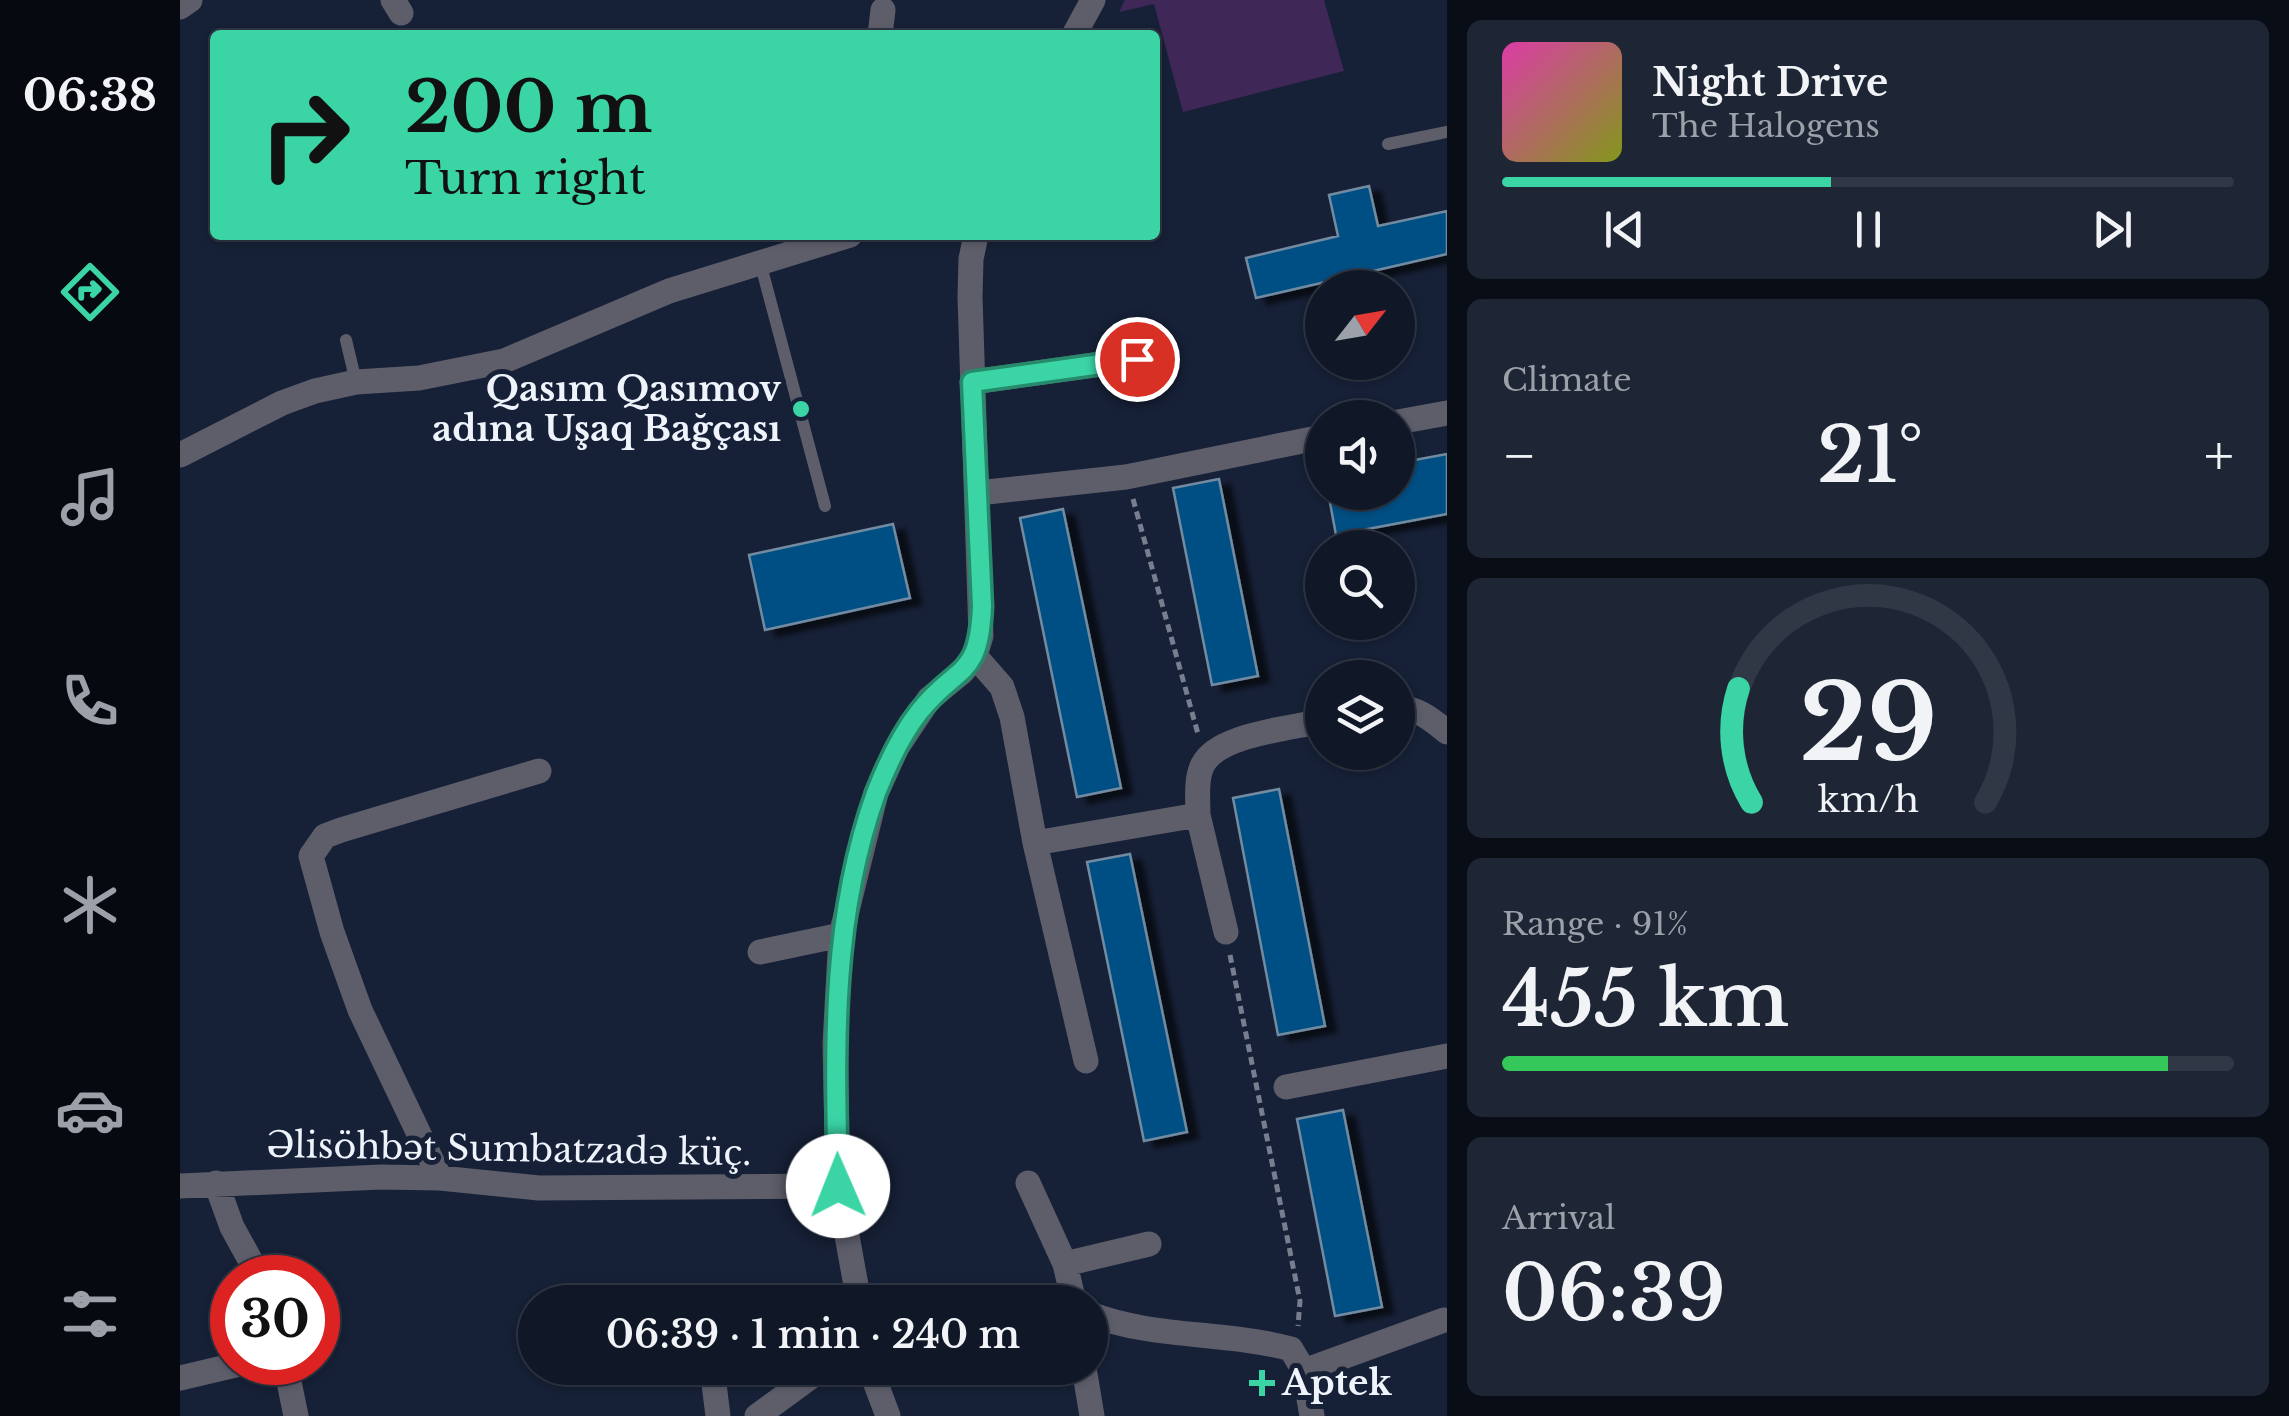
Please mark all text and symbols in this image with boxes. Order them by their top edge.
text: Night Drive [1652,59,1888,106]
text: 200 m [405,64,652,151]
text: 06:38 [23,67,157,123]
icon: right [240,70,370,200]
text: The Halogens [1652,106,1880,146]
text: Turn right [405,150,646,206]
icon: previous [1597,202,1652,257]
icon: pause [1841,202,1896,257]
icon: next [2085,202,2140,257]
icon: directions [55,257,125,327]
north arrow [1305,270,1415,380]
map controls [1305,270,1415,770]
pin [1095,317,1180,402]
icon: arrive [1110,332,1165,387]
text: Climate [1502,360,1631,400]
place label: Qasım Qasımov adına Uşaq Bağçası [432,367,781,450]
marker: Qasım Qasımov adına Uşaq Bağçası [790,398,812,420]
button: sound [1305,400,1415,510]
text: 21° [1817,409,1923,502]
text: − [1502,422,1537,490]
text: + [2204,422,2234,490]
icon: music [55,462,125,532]
button: search [1305,530,1415,640]
text: 29 [1799,659,1937,788]
button: layers [1305,660,1415,770]
icon: phone [55,666,125,736]
text: km/h [1817,777,1919,822]
icon: climate [55,870,125,940]
text: Range · 91% [1502,904,1688,944]
text: 455 km [1502,953,1789,1046]
icon: car [55,1075,125,1145]
street label: Əlisöhbət Sumbatzadə küç. [266,1123,752,1174]
position arrow [786,1134,890,1238]
text: Arrival [1502,1198,1615,1238]
text: 06:39 [1502,1247,1726,1340]
speed limit sign: 30 [210,1255,340,1385]
icon: filters [55,1279,125,1349]
text: 06:39 · 1 min · 240 m [606,1311,1020,1358]
place label: Aptek [1281,1361,1393,1404]
marker: Aptek [1251,1372,1273,1394]

